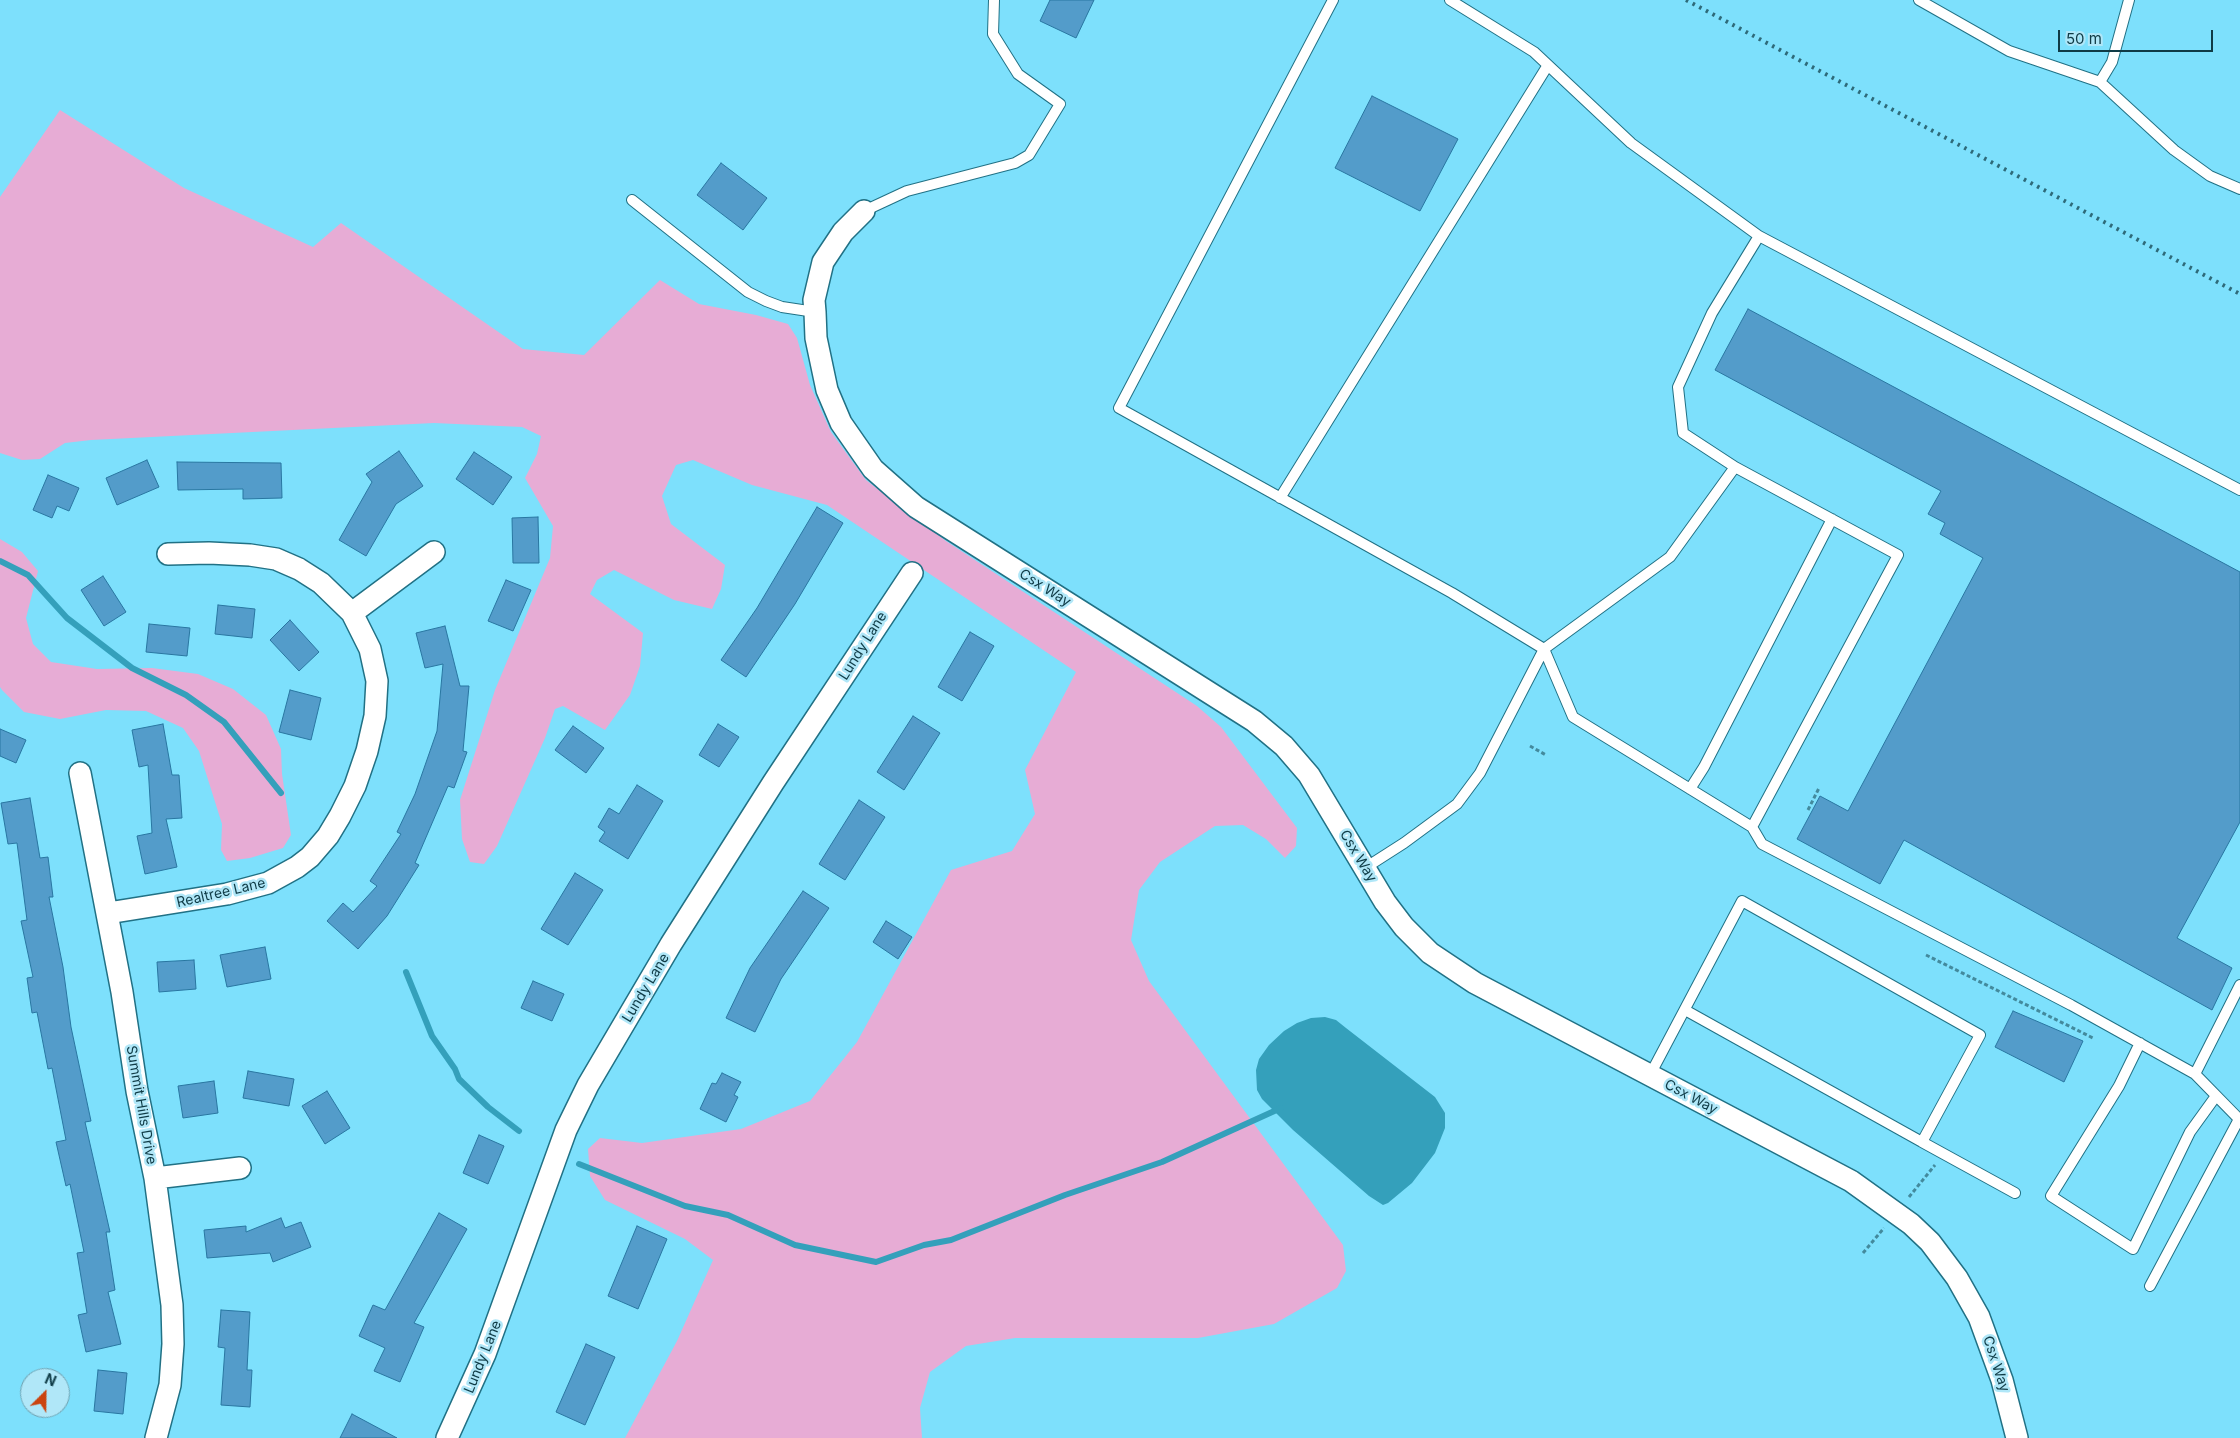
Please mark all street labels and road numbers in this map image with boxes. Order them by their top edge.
street label: Csx Way [1016,566,1074,610]
street label: Lundy Lane [835,609,891,683]
street label: Csx Way [1336,827,1380,885]
street label: Realtree Lane [175,875,267,911]
street label: Lundy Lane [619,951,673,1025]
street label: Summit Hills Drive [122,1044,160,1166]
street label: Csx Way [1662,1076,1720,1118]
street label: Lundy Lane [461,1318,505,1396]
street label: Csx Way [1979,1334,2013,1394]

